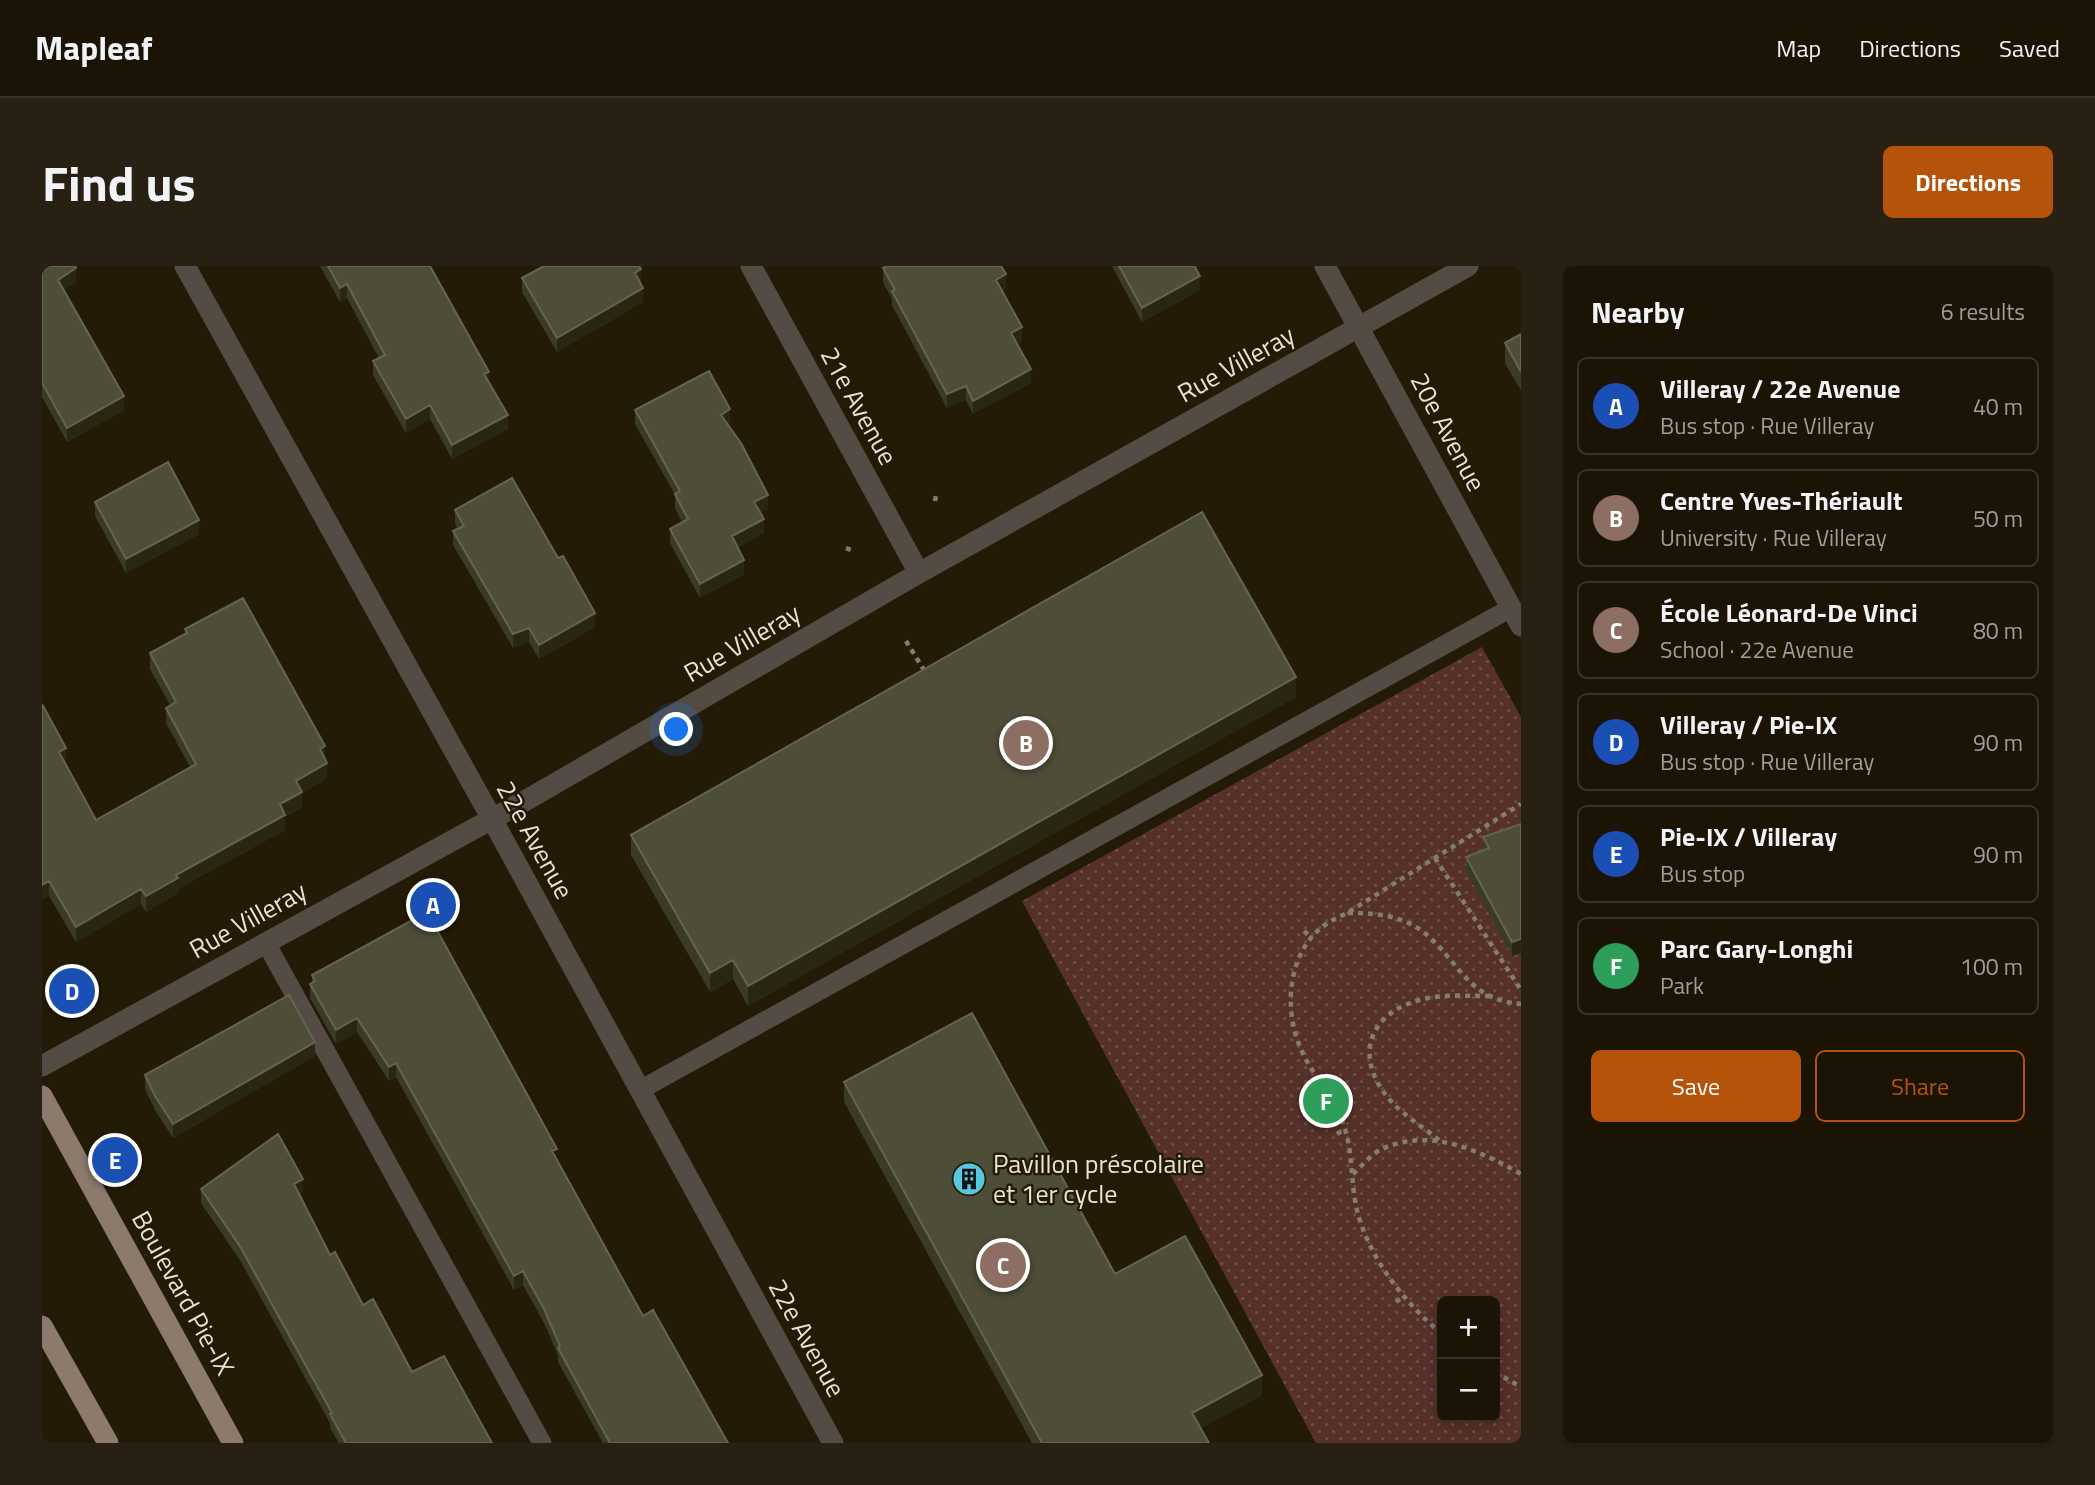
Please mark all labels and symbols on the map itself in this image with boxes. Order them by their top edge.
street label: Rue Villeray [1170,315,1302,412]
street label: 21e Avenue [811,340,908,472]
street label: 20e Avenue [1401,366,1496,498]
street label: Rue Villeray [676,593,807,692]
your location [659,712,693,746]
pin: B [1003,717,1049,769]
street label: 22e Avenue [487,774,584,906]
street label: Rue Villeray [182,871,314,968]
pin: A [410,879,456,931]
pin: D [49,965,95,1017]
pin: F [1303,1075,1349,1127]
pin: E [92,1134,138,1186]
place label: Pavillon préscolaire et 1er cycle [993,1144,1204,1213]
building icon: Pavillon préscolaire et 1er cycle [950,1160,988,1198]
street label: Boulevard Pie-IX [122,1204,245,1382]
pin: C [980,1239,1026,1291]
street label: 22e Avenue [759,1272,856,1404]

